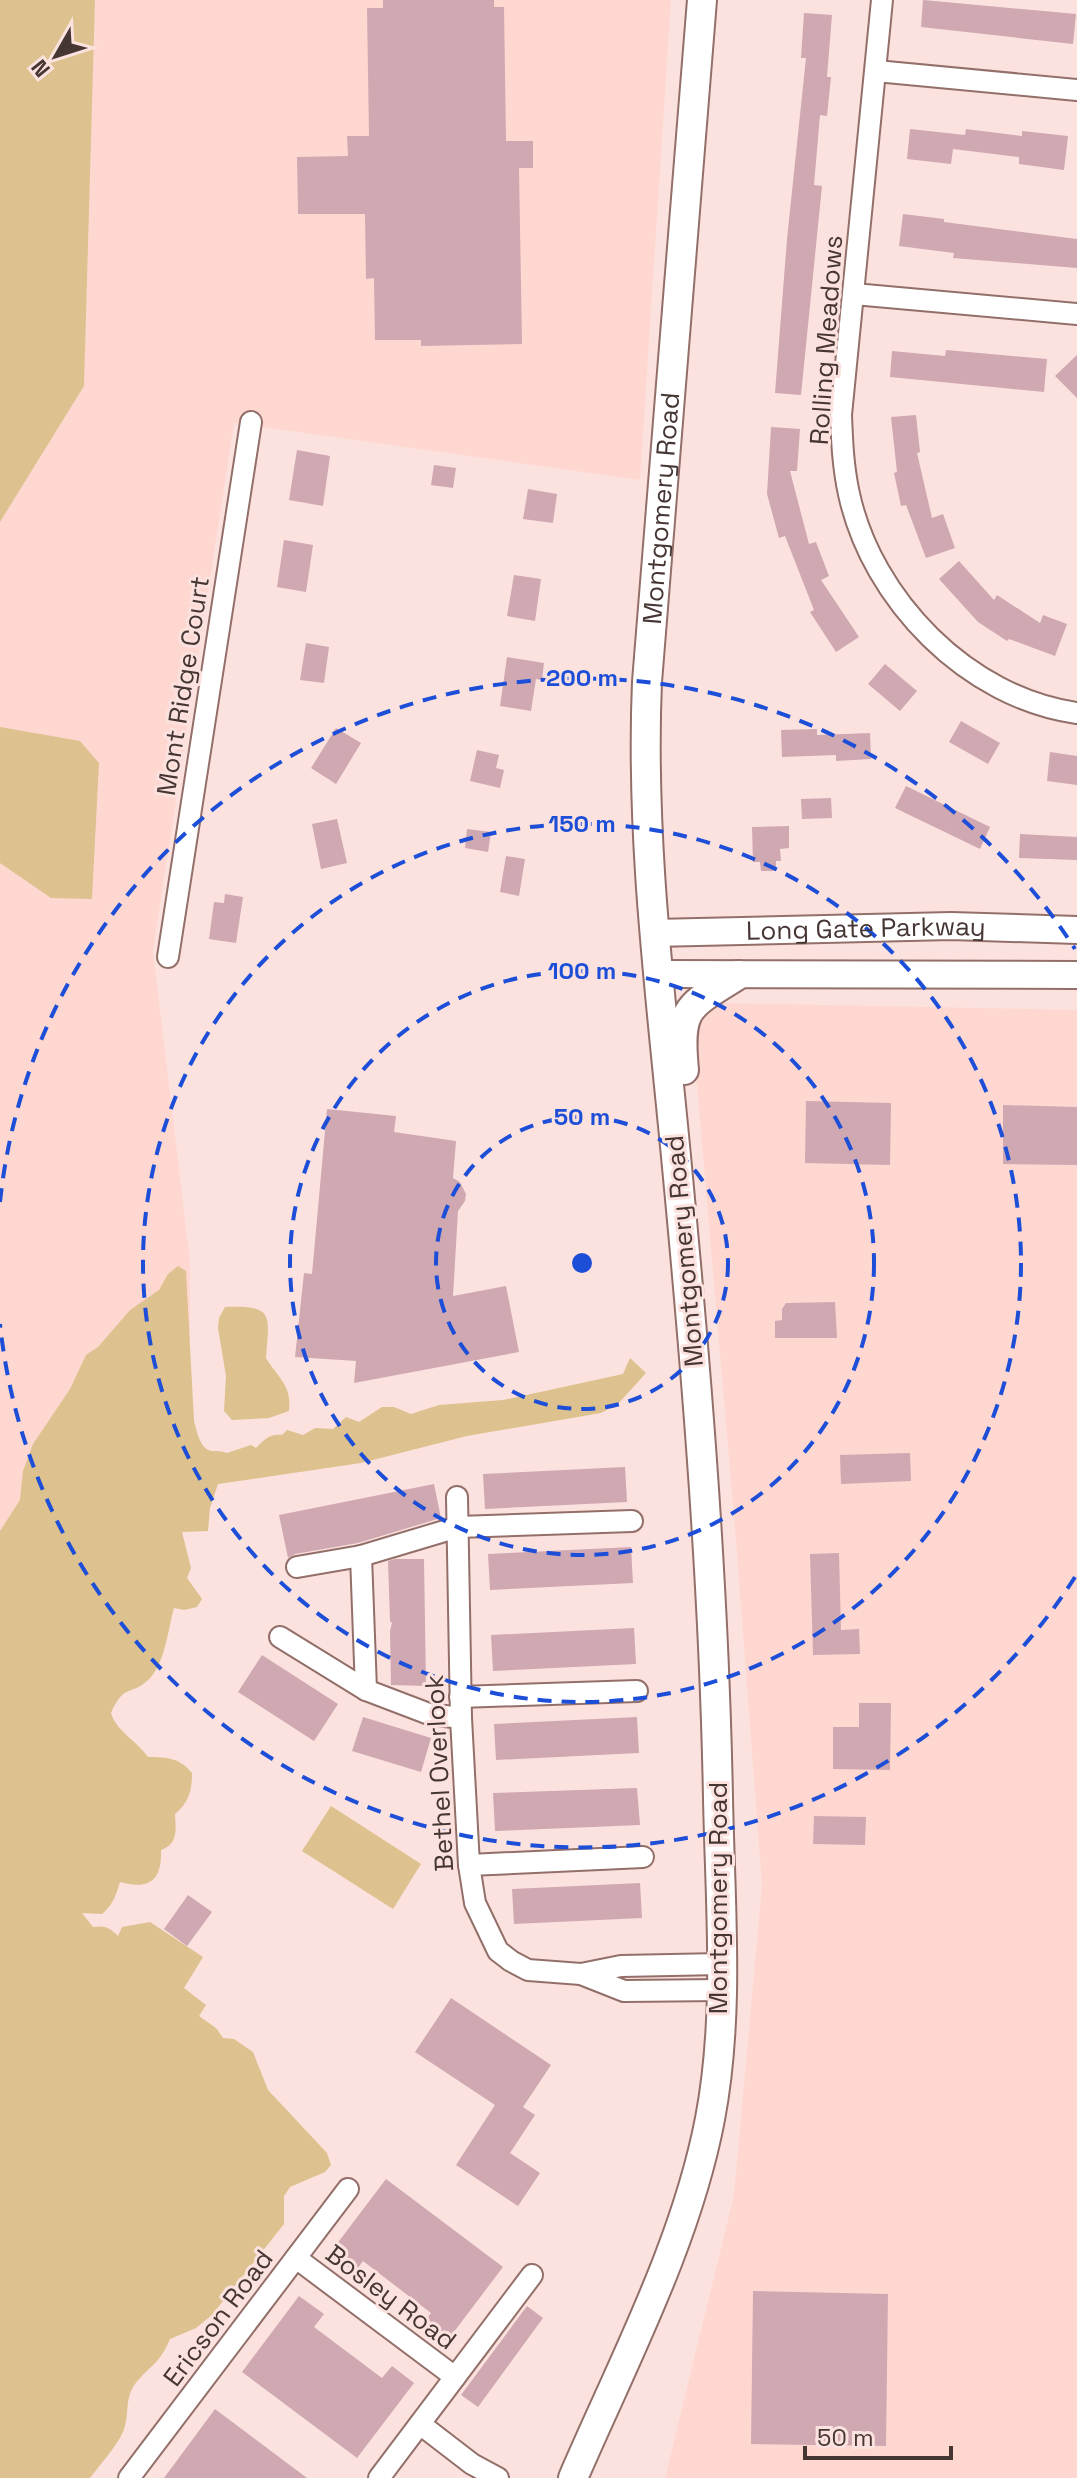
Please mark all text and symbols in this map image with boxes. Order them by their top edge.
north arrow [16,16,96,96]
text: N [25,54,56,83]
street label: Rolling Meadows [802,234,850,446]
street label: Montgomery Road [635,391,687,626]
street label: Mont Ridge Court [149,574,217,798]
text: 200 m [546,662,618,693]
text: 150 m [548,808,616,839]
street label: Long Gate Parkway [746,909,986,948]
text: 100 m [548,955,616,986]
text: 50 m [554,1101,610,1132]
street label: Montgomery Road [657,1134,711,1368]
centre of rings [568,1249,596,1277]
street label: Bethel Overlook [417,1674,461,1872]
street label: Montgomery Road [701,1782,735,2014]
street label: Bosley Road [319,2237,463,2357]
street label: Ericson Road [156,2243,280,2393]
scale bar [805,2410,951,2460]
text: 50 m [817,2422,874,2453]

